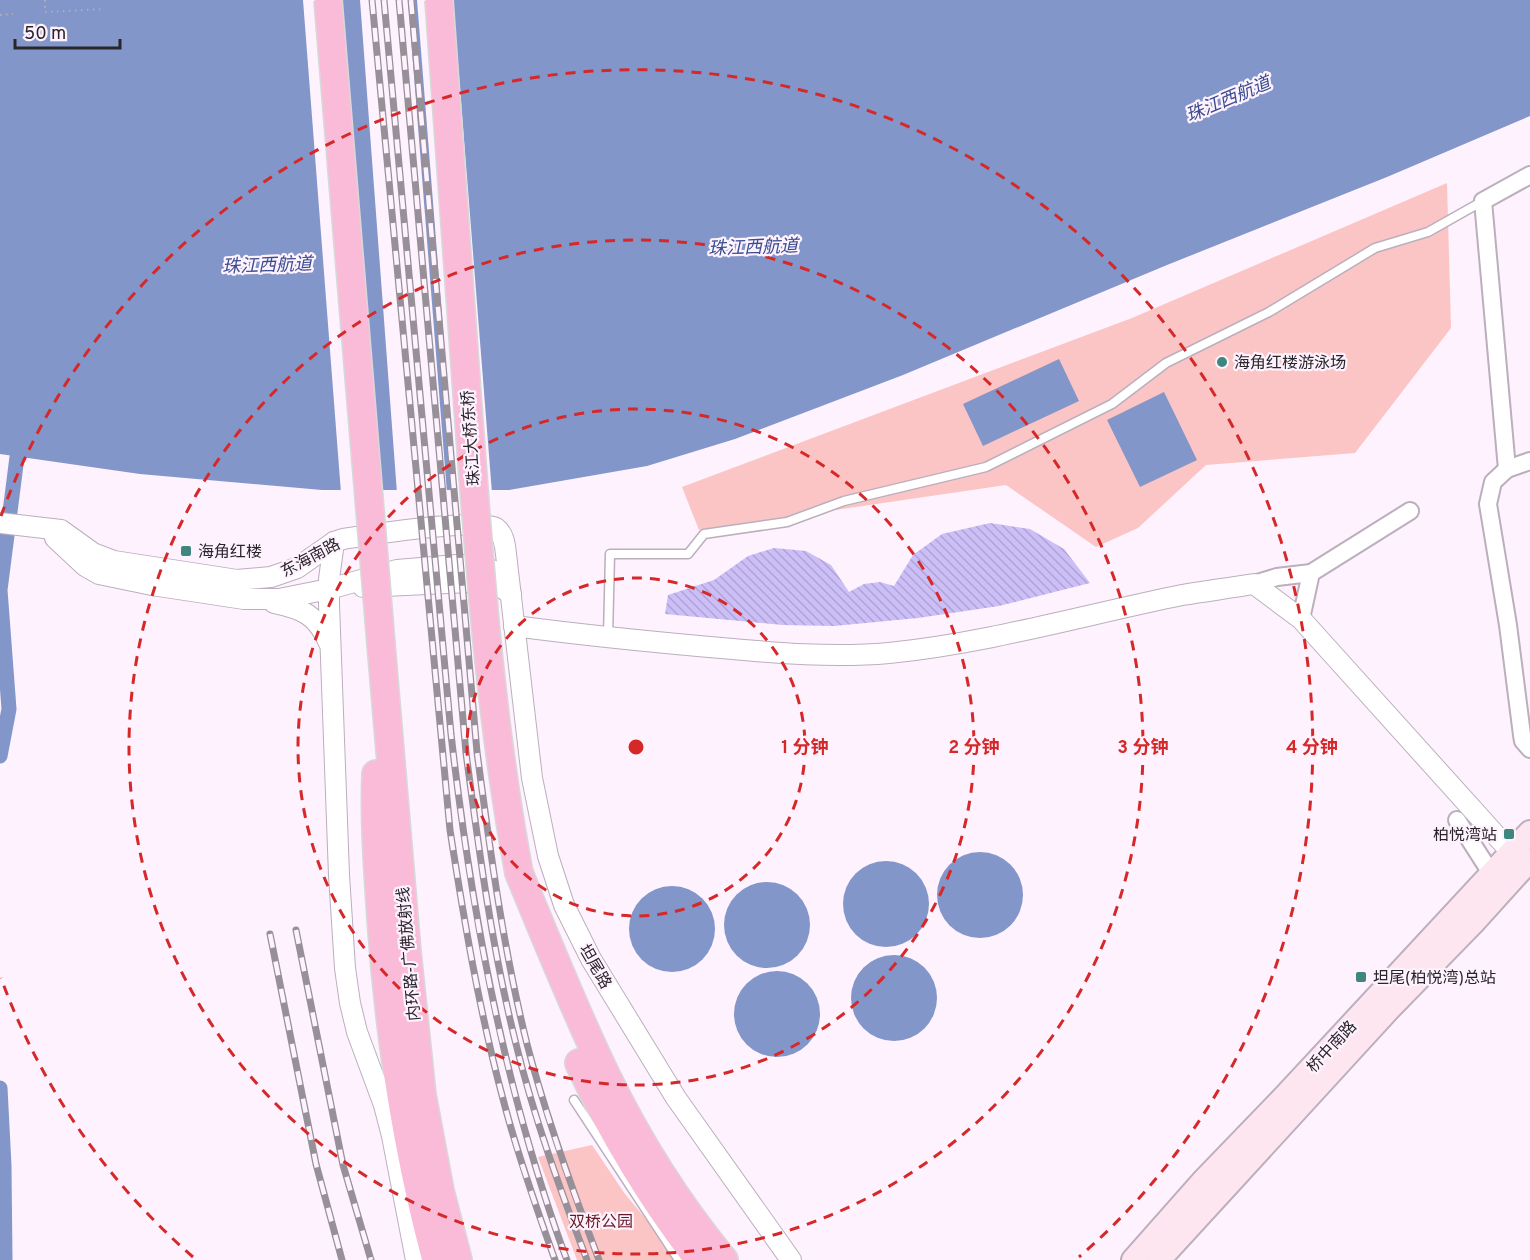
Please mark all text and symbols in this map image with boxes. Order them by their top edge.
scale bar [15,12,120,50]
text: 50 m [24,23,66,46]
water label: 珠江西航道 [1183,71,1277,129]
water label: 珠江西航道 [708,235,801,262]
water label: 珠江西航道 [222,253,315,280]
place label: 海角红楼游泳场 [1234,353,1346,374]
marker: 海角红楼游泳场 [1215,355,1229,369]
street label: 珠江大桥东桥 [459,389,485,486]
street label: 东海南路 [278,535,344,583]
place label: 海角红楼 [198,542,262,563]
marker: 海角红楼 [179,544,193,558]
centre of rings [626,737,646,757]
text: 1 分钟 [781,737,829,760]
text: 2 分钟 [948,737,1000,760]
text: 3 分钟 [1117,737,1169,760]
text: 4 分钟 [1286,737,1338,760]
place label: 柏悦湾站 [1433,826,1497,846]
marker: 柏悦湾站 [1502,827,1516,841]
street label: 内环路-广佛放射线 [394,886,426,1022]
street label: 坦尾路 [574,941,615,993]
place label: 坦尾(柏悦湾)总站 [1373,969,1496,989]
marker: 坦尾(柏悦湾)总站 [1354,970,1368,984]
street label: 桥中南路 [1303,1017,1362,1078]
park label: 双桥公园 [569,1213,633,1233]

